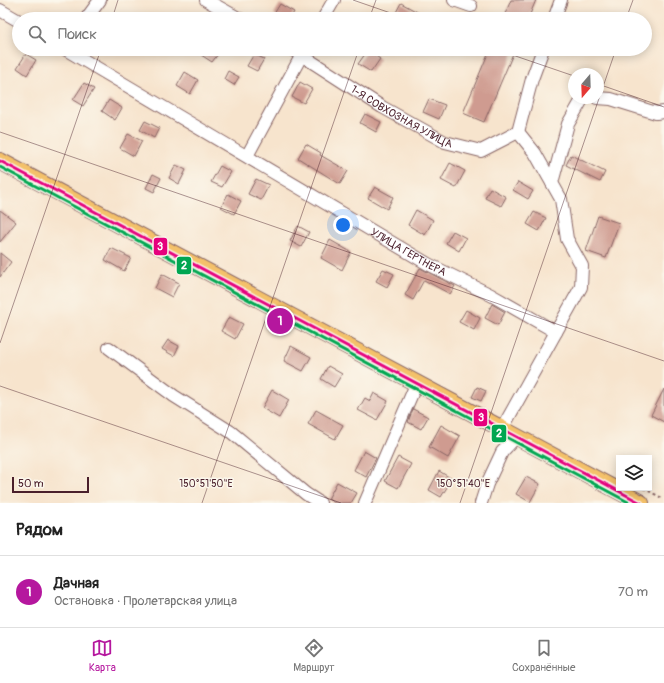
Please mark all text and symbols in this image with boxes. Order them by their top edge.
search box [12,12,652,56]
icon: search [26,23,48,45]
text: Поиск [58,25,97,44]
north arrow [568,68,604,104]
street label: 1-Я СОВХОЗНАЯ УЛИЦА [349,82,454,150]
your location [333,215,353,235]
street label: УЛИЦА ГЕРТНЕРА [368,225,448,279]
line badge: 3 [153,237,168,256]
text: 3 [157,240,163,253]
line badge: 2 [176,256,192,275]
text: 2 [181,259,187,272]
pin: 1 [267,306,293,336]
line badge: 3 [473,408,488,427]
text: 3 [478,411,484,424]
line badge: 2 [491,424,507,443]
text: 2 [496,427,502,440]
map controls [616,455,652,491]
button: layers [616,455,652,491]
scale bar [12,475,89,494]
text: 50 m [18,477,44,490]
text: 150°51'50"E [179,478,233,490]
text: 150°51'40"E [436,478,490,490]
text: Рядом [16,519,63,540]
text: Дачная [54,574,99,593]
text: 1 [26,584,32,600]
text: 70 m [618,584,648,600]
text: Остановка · Пролетарская улица [54,593,237,609]
tab: Карта [89,637,116,674]
tab: Маршрут [293,637,335,674]
tab: Сохранённые [512,637,575,674]

